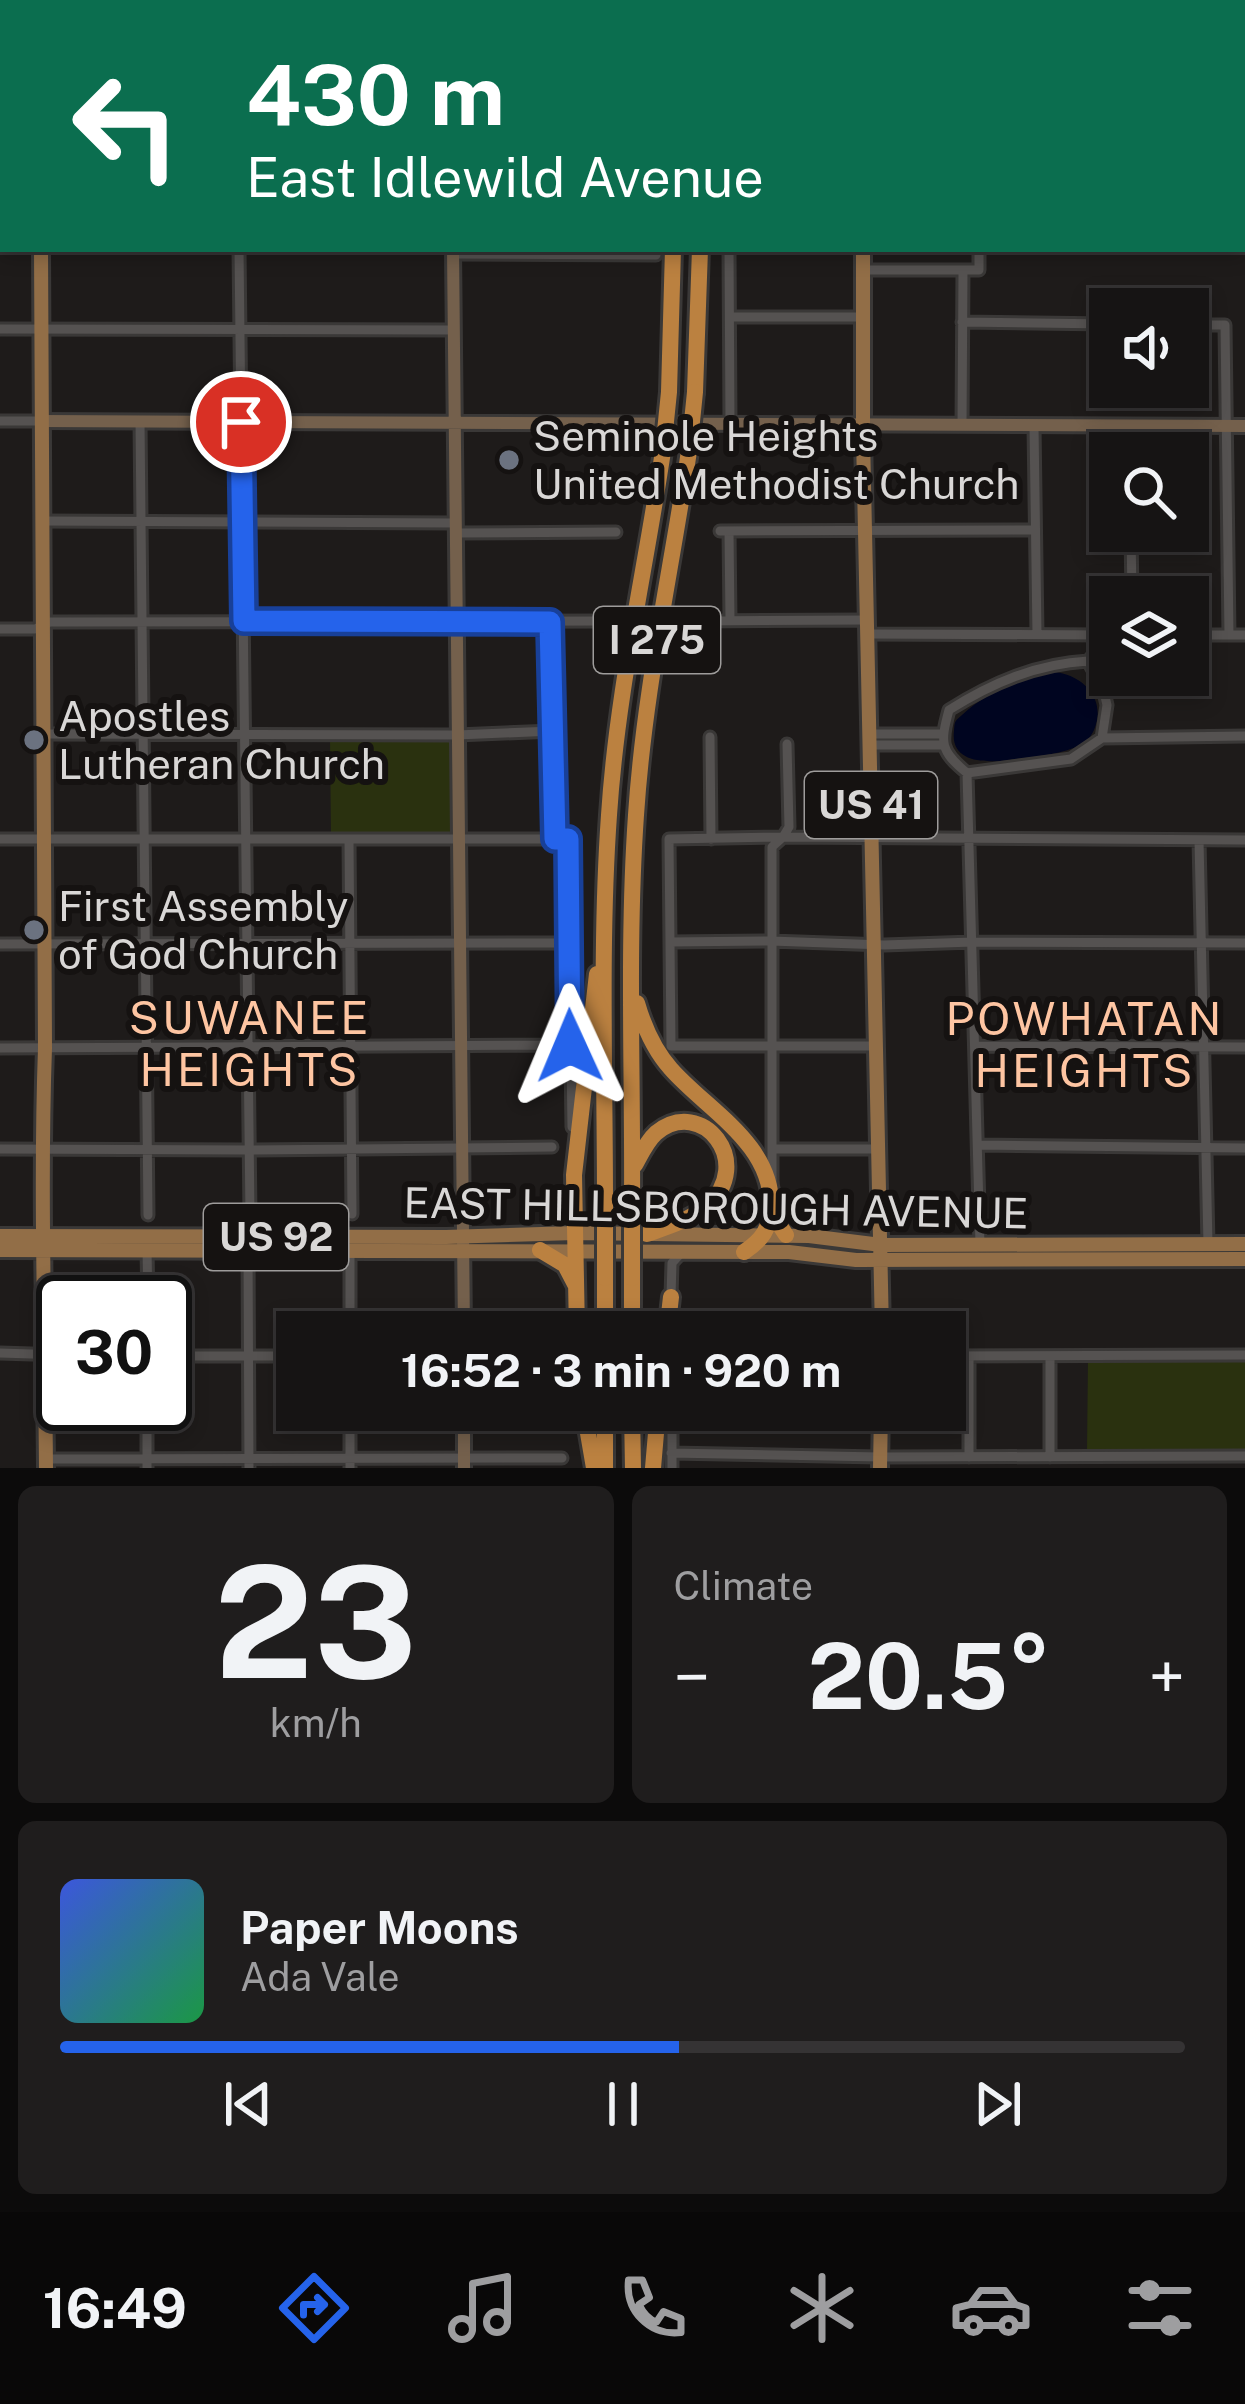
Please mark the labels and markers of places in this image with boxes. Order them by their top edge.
pin [190,371,292,473]
place label: Seminole Heights United Methodist Church [533,411,1020,508]
marker: Seminole Heights United Methodist Church [496,447,522,473]
place label: Apostles Lutheran Church [58,691,385,788]
marker: Apostles Lutheran Church [21,727,47,753]
place label: First Assembly of God Church [58,881,348,978]
marker: First Assembly of God Church [21,917,47,943]

